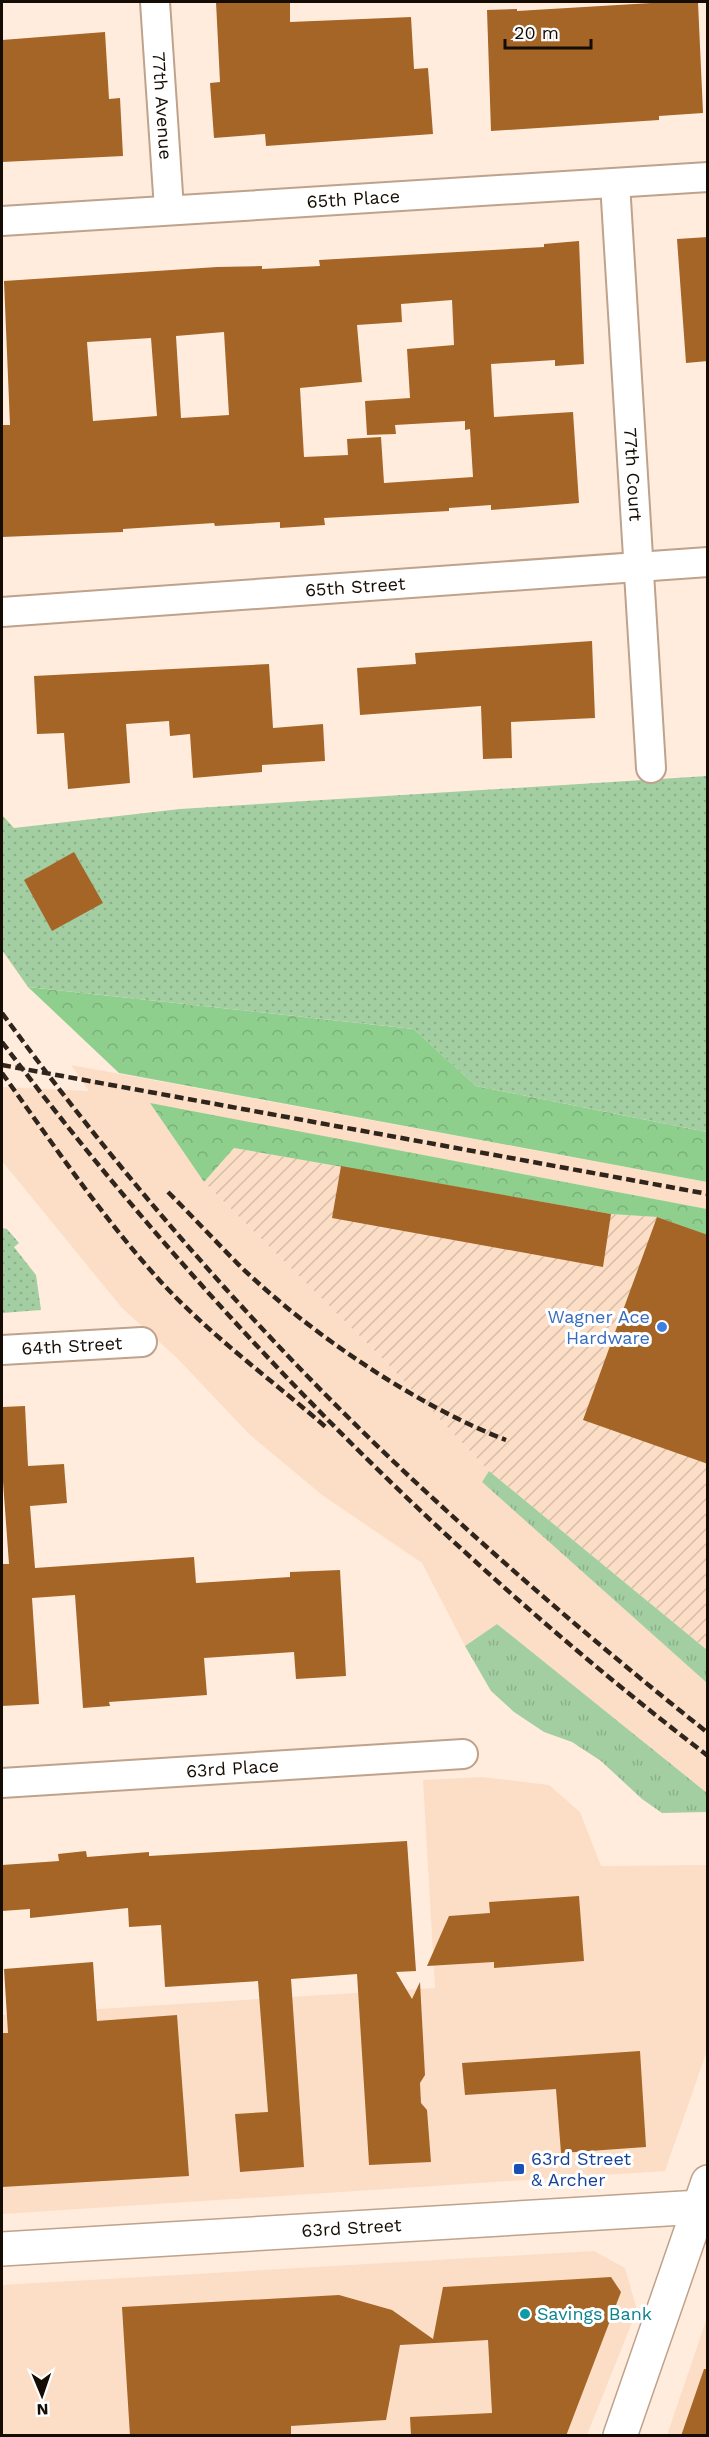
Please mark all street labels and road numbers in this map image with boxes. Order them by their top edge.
street label: 77th Avenue [148,51,177,160]
street label: 65th Place [306,185,401,212]
street label: 77th Court [620,427,647,522]
street label: 65th Street [304,572,406,601]
street label: 64th Street [21,1332,123,1359]
street label: 63rd Place [185,1755,280,1781]
street label: 63rd Street [301,2214,402,2241]

